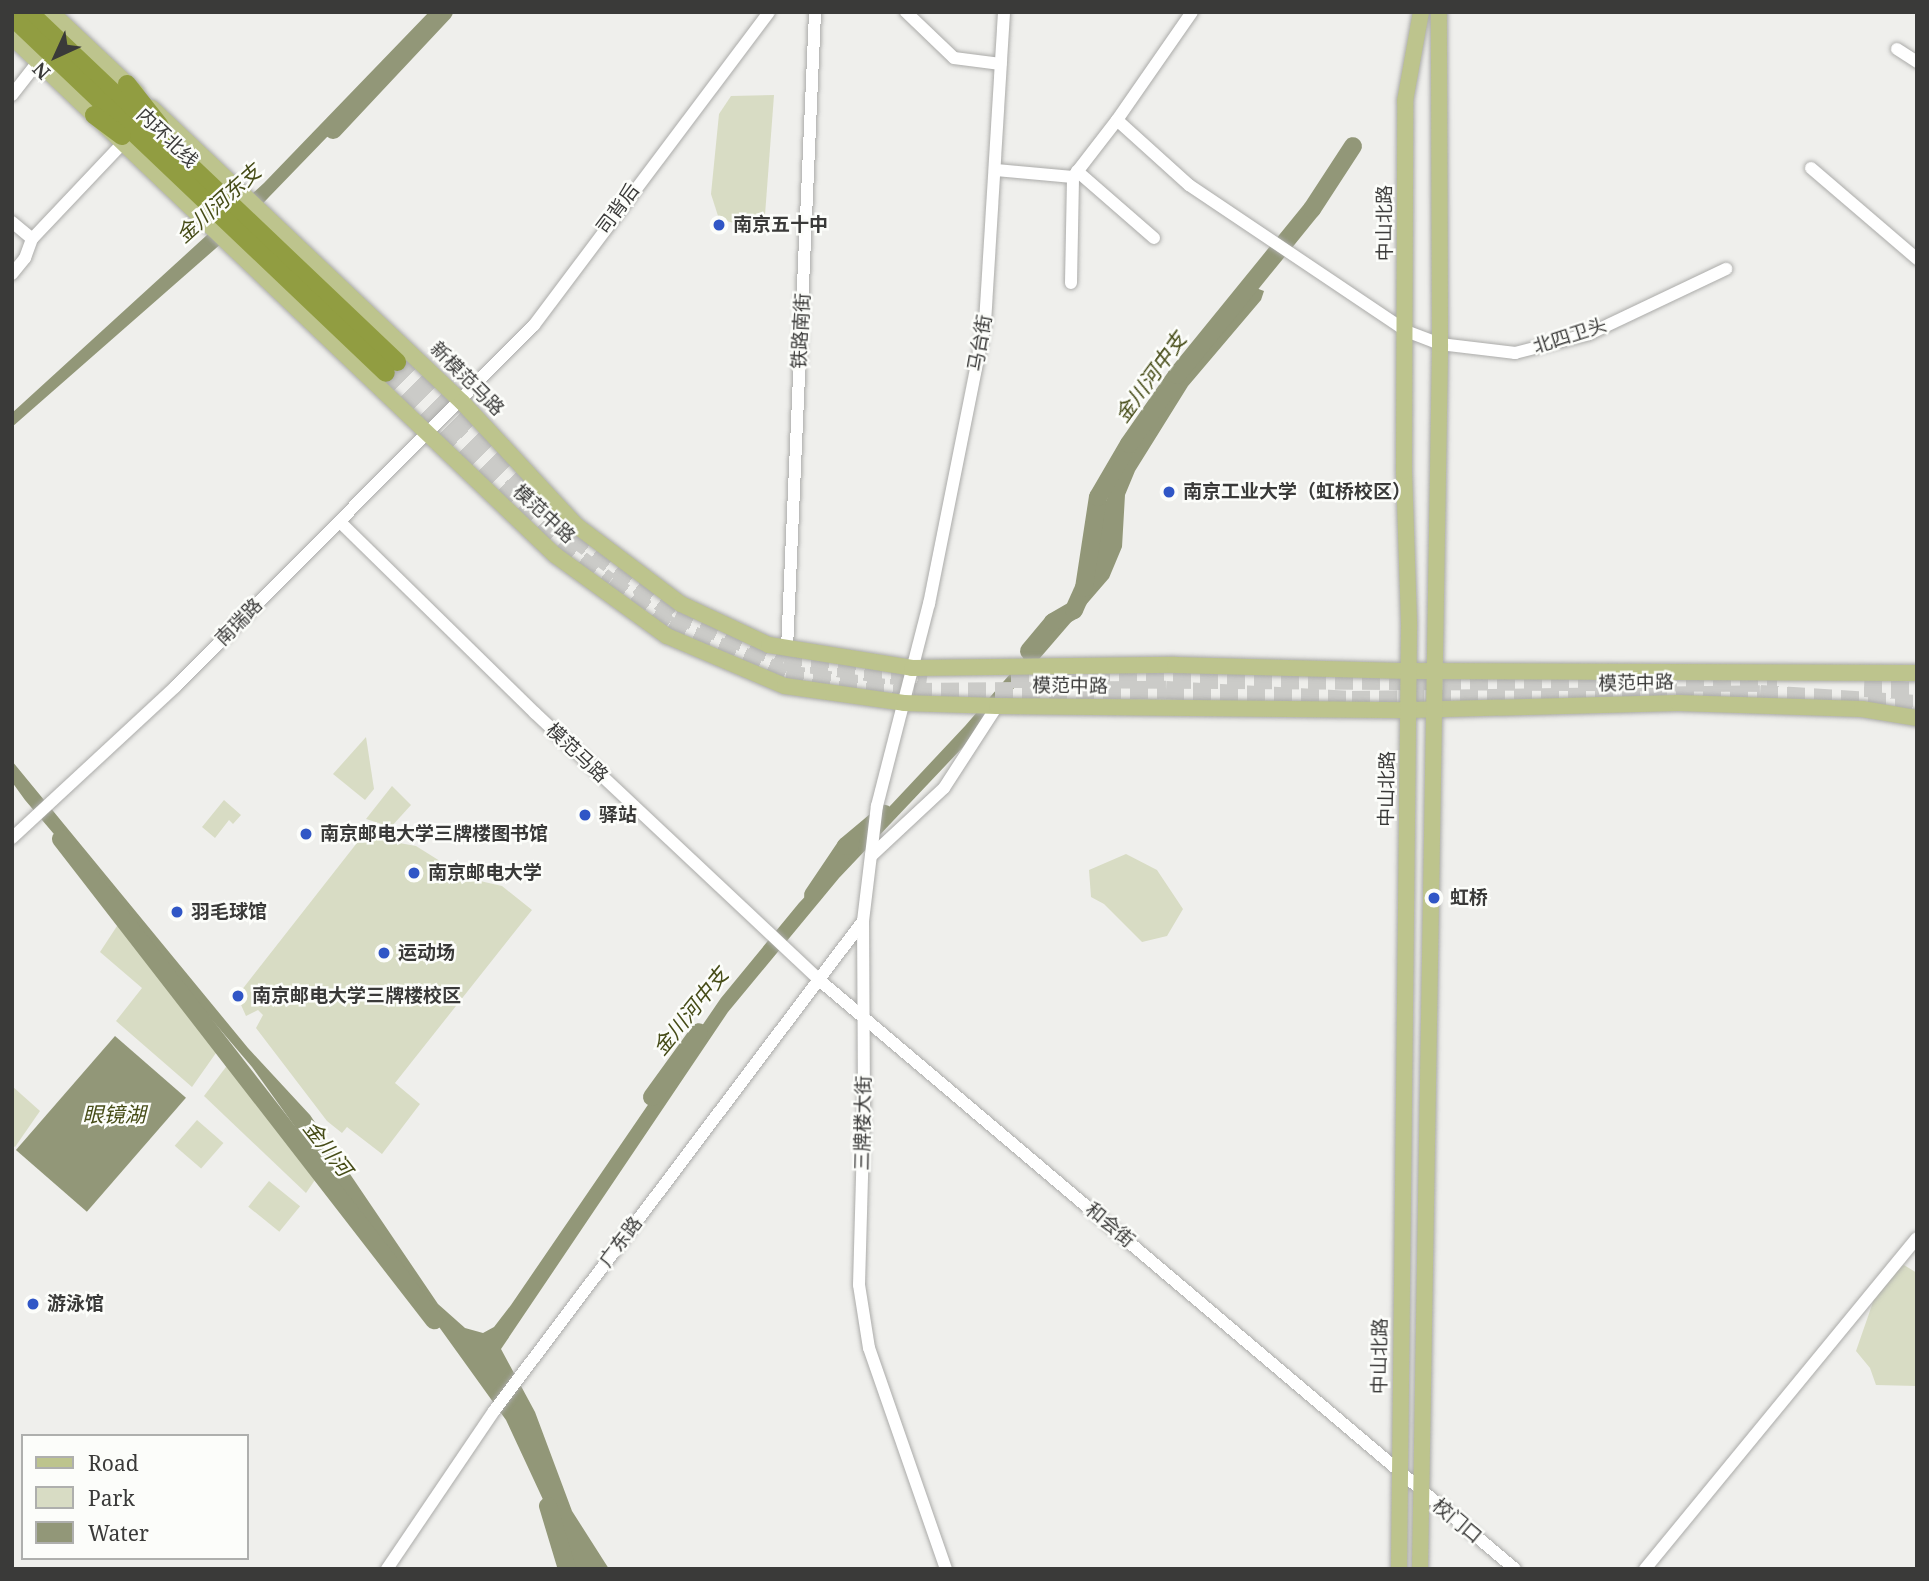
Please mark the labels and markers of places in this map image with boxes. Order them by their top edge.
place label: 南京五十中 [733,214,828,236]
marker: 南京五十中 [711,217,727,233]
place label: 南京工业大学（虹桥校区） [1183,481,1411,503]
marker: 南京工业大学（虹桥校区） [1161,484,1177,500]
place label: 驿站 [599,804,637,826]
marker: 驿站 [577,807,593,823]
place label: 南京邮电大学三牌楼图书馆 [320,823,548,845]
marker: 南京邮电大学三牌楼图书馆 [298,826,314,842]
place label: 南京邮电大学 [428,862,542,884]
marker: 南京邮电大学 [406,865,422,881]
place label: 虹桥 [1450,887,1488,909]
marker: 虹桥 [1424,888,1444,908]
place label: 羽毛球馆 [191,901,267,923]
marker: 羽毛球馆 [169,904,185,920]
place label: 运动场 [398,942,455,964]
marker: 运动场 [376,945,392,961]
place label: 南京邮电大学三牌楼校区 [252,985,461,1007]
marker: 南京邮电大学三牌楼校区 [230,988,246,1004]
place label: 游泳馆 [47,1293,104,1315]
marker: 游泳馆 [25,1296,41,1312]

